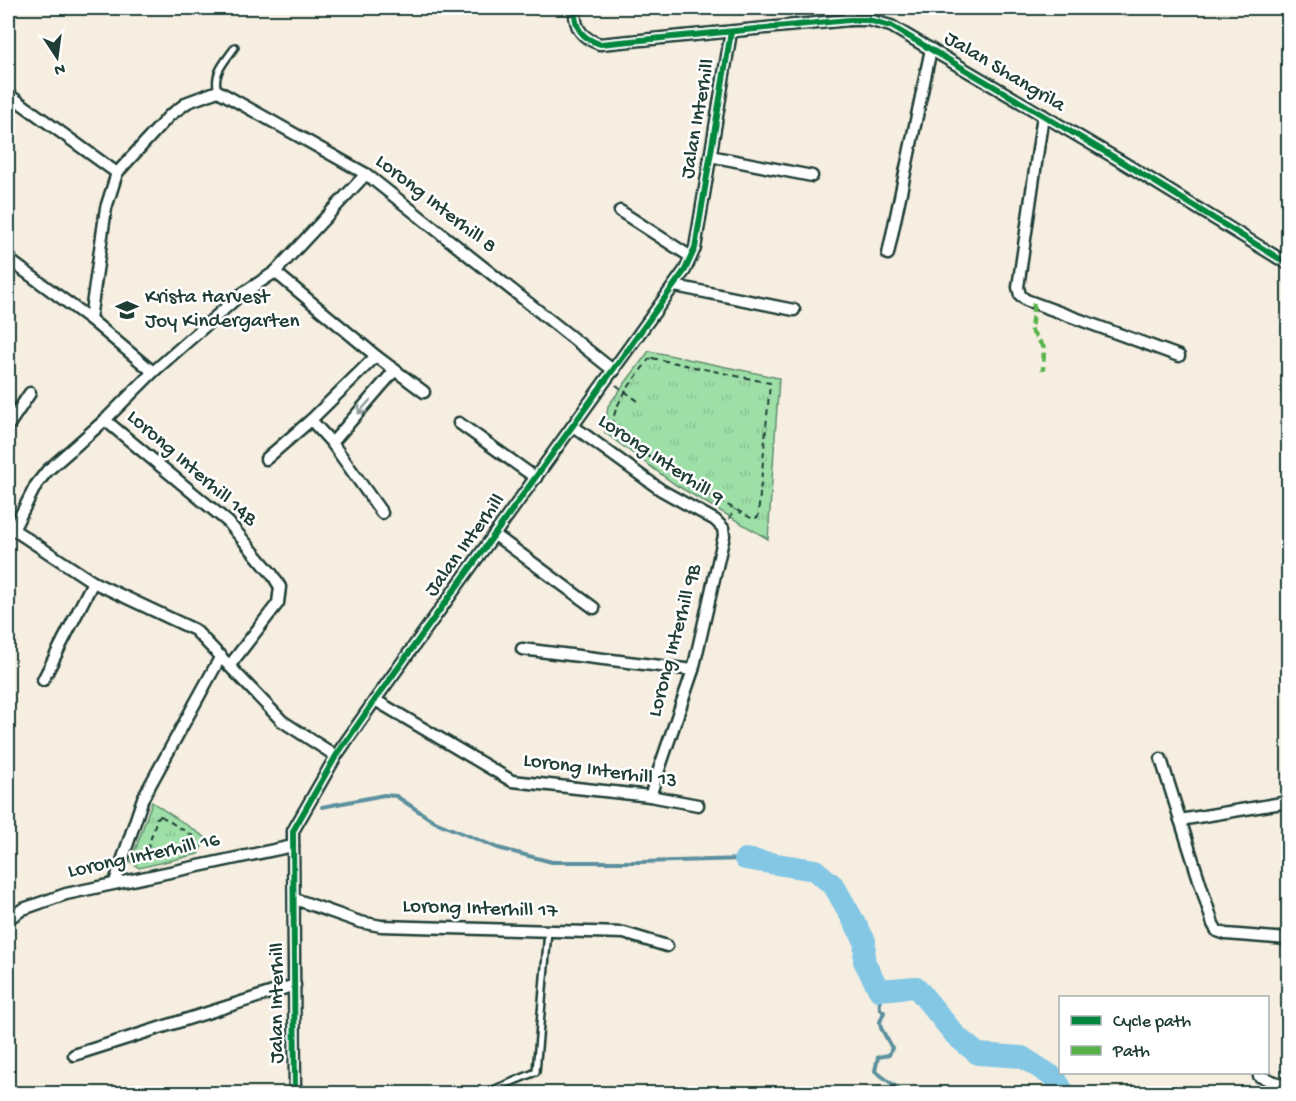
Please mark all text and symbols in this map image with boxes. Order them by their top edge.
north arrow [27,27,87,87]
street label: Jalan Shangrila [939,27,1070,120]
street label: Jalan Interhill [676,57,722,181]
text: N [52,58,67,79]
street label: Lorong Interhill 8 [369,150,501,260]
place label: Krista Harvest Joy Kindergarten [145,286,299,335]
school or university icon: Krista Harvest Joy Kindergarten [114,297,140,323]
one-way arrow [357,399,370,415]
street label: Lorong Interhill 14B [121,405,262,533]
street label: Lorong Interhill 9 [592,410,728,513]
street label: Jalan Interhill [420,490,512,602]
street label: Lorong Interhill 9B [644,561,709,720]
street label: Lorong Interhill 13 [521,749,679,795]
street label: Lorong Interhill 16 [66,829,223,885]
street label: Lorong Interhill 17 [402,895,559,925]
street label: Jalan Interhill [266,943,291,1063]
legend [1059,996,1269,1074]
text: Cycle path [1113,1012,1191,1033]
text: Path [1112,1042,1150,1063]

